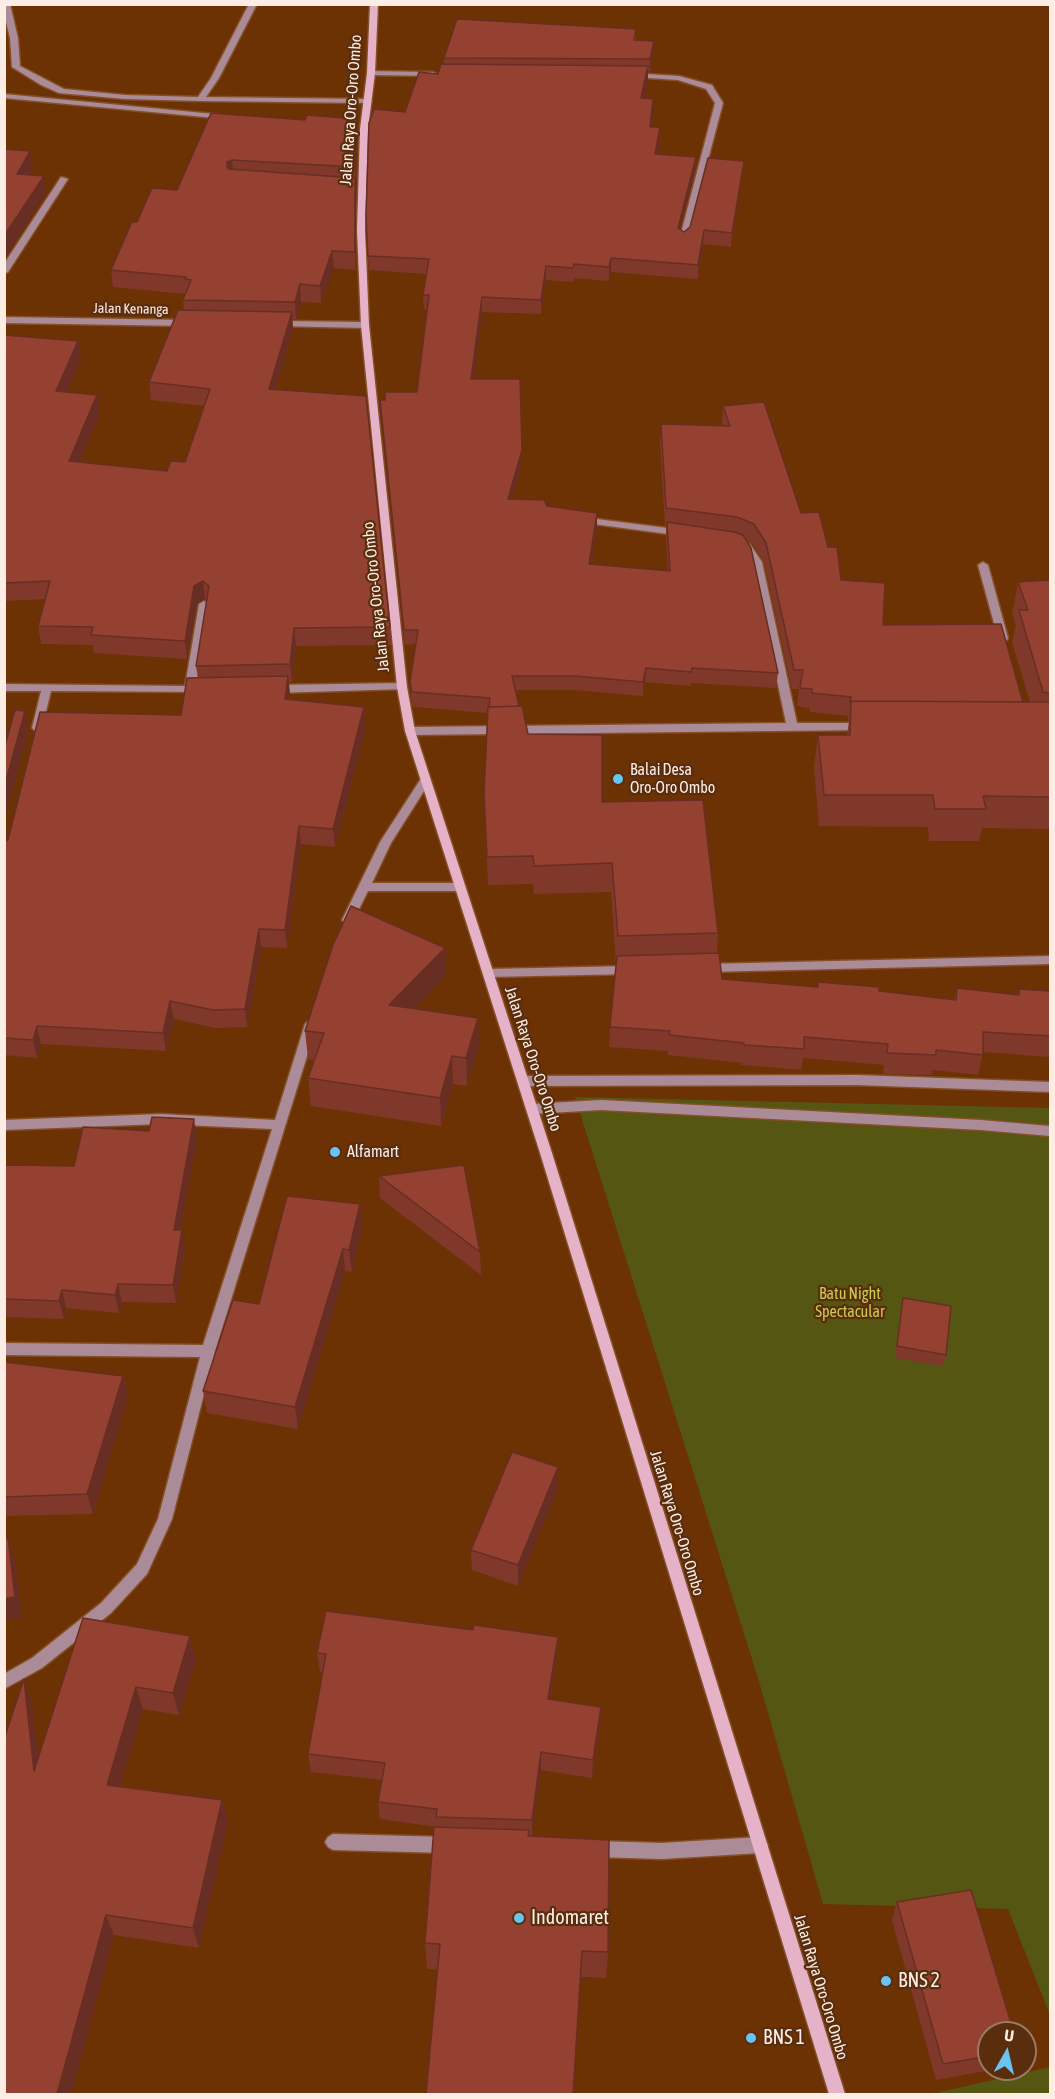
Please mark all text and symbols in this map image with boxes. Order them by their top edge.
street label: Jalan Raya Oro-Oro Ombo [336,34,366,186]
street label: Jalan Kenanga [93,300,169,318]
street label: Jalan Raya Oro-Oro Ombo [359,521,393,673]
place label: Balai Desa Oro-Oro Ombo [630,760,715,798]
marker: Balai Desa Oro-Oro Ombo [611,772,625,786]
street label: Jalan Raya Oro-Oro Ombo [501,984,565,1134]
place label: Alfamart [347,1142,399,1162]
marker: Alfamart [328,1145,342,1159]
park label: Batu Night Spectacular [815,1284,885,1322]
street label: Jalan Raya Oro-Oro Ombo [646,1448,708,1598]
place label: Indomaret [531,1906,609,1930]
marker: Indomaret [512,1911,526,1925]
street label: Jalan Raya Oro-Oro Ombo [790,1912,852,2062]
place label: BNS 2 [898,1969,940,1993]
marker: BNS 2 [879,1974,893,1988]
north arrow [977,2021,1037,2081]
place label: BNS 1 [763,2026,805,2050]
text: U [1003,2026,1015,2045]
marker: BNS 1 [744,2031,758,2045]

